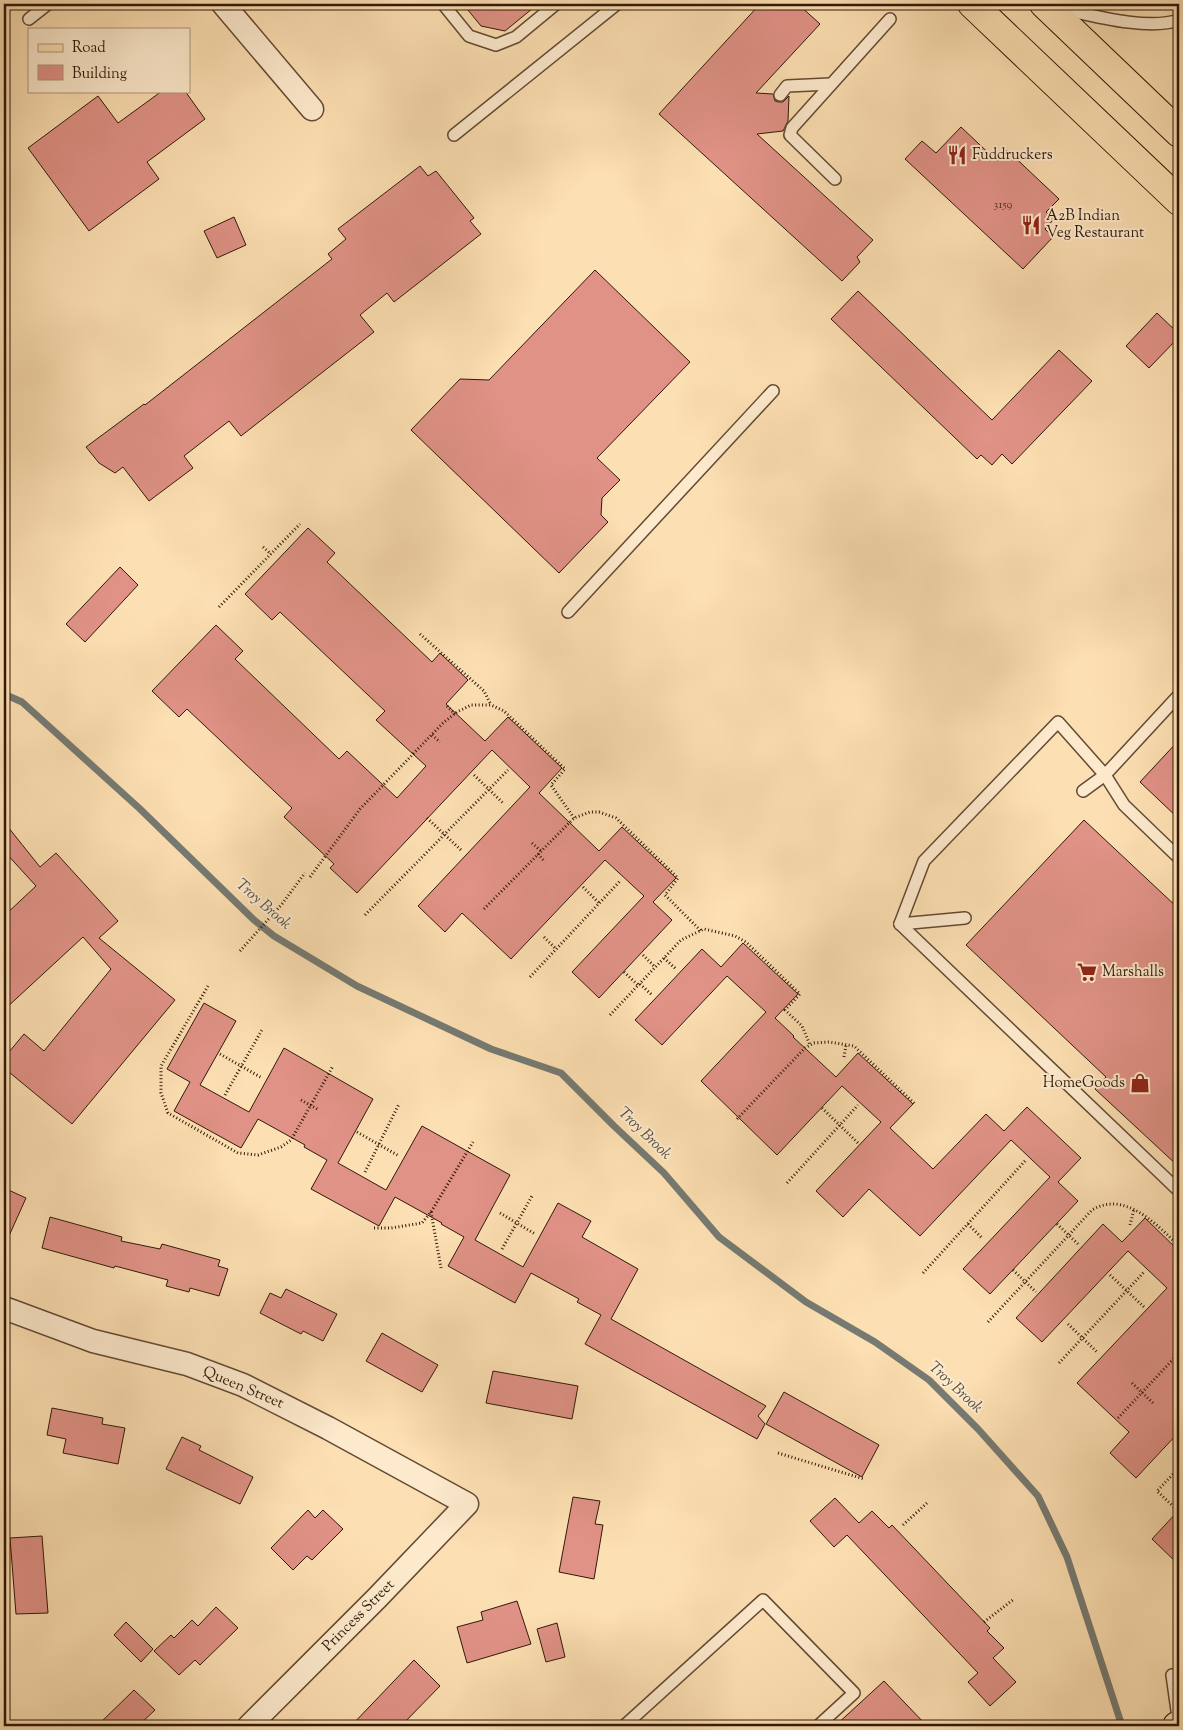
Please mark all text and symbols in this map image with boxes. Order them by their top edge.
legend [28,28,190,92]
text: Road [72,38,106,59]
text: Building [72,64,127,85]
restaurant icon: Fuddruckers [946,144,968,166]
place label: Fuddruckers [972,145,1053,166]
house number: 3159 [994,196,1013,214]
place label: A2B Indian Veg Restaurant [1046,206,1144,244]
restaurant icon: A2B Indian Veg Restaurant [1020,214,1042,236]
water label: Troy Brook [230,874,296,936]
supermarket icon: Marshalls [1076,961,1098,983]
place label: Marshalls [1102,962,1164,983]
shop icon: HomeGoods [1129,1072,1151,1094]
place label: HomeGoods [1043,1073,1125,1094]
water label: Troy Brook [612,1102,676,1166]
water label: Troy Brook [923,1357,987,1419]
street label: Queen Street [199,1362,287,1414]
street label: Princess Street [318,1575,400,1657]

